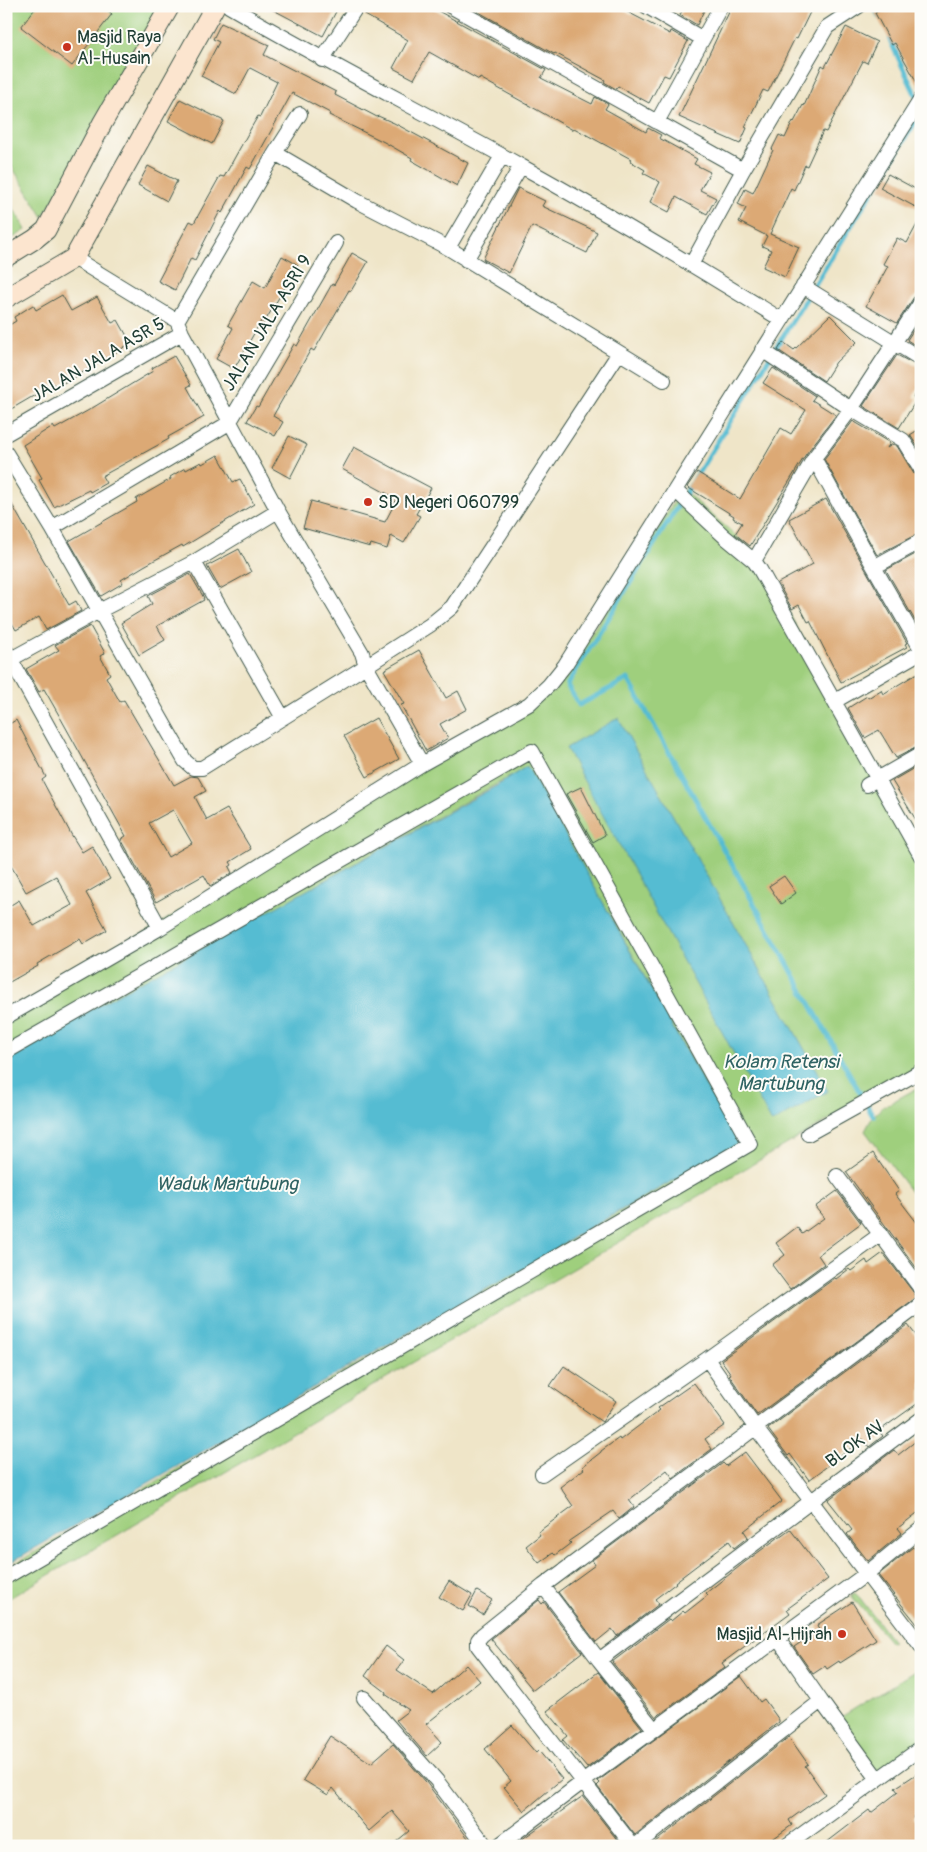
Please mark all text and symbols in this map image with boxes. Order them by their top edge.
place label: Masjid Raya Al-Husain [77,26,161,70]
marker: Masjid Raya Al-Husain [61,41,73,53]
street label: JALAN JALA ASRI 9 [217,251,317,395]
street label: JALAN JALA ASR 5 [27,312,169,408]
place label: SD Negeri 060799 [378,491,519,514]
marker: SD Negeri 060799 [362,496,374,508]
water label: Kolam Retensi Martubung [723,1050,841,1096]
water label: Waduk Martubung [156,1172,299,1196]
street label: BLOK AV [821,1415,889,1473]
place label: Masjid Al-Hijrah [717,1623,832,1646]
marker: Masjid Al-Hijrah [836,1628,848,1640]

